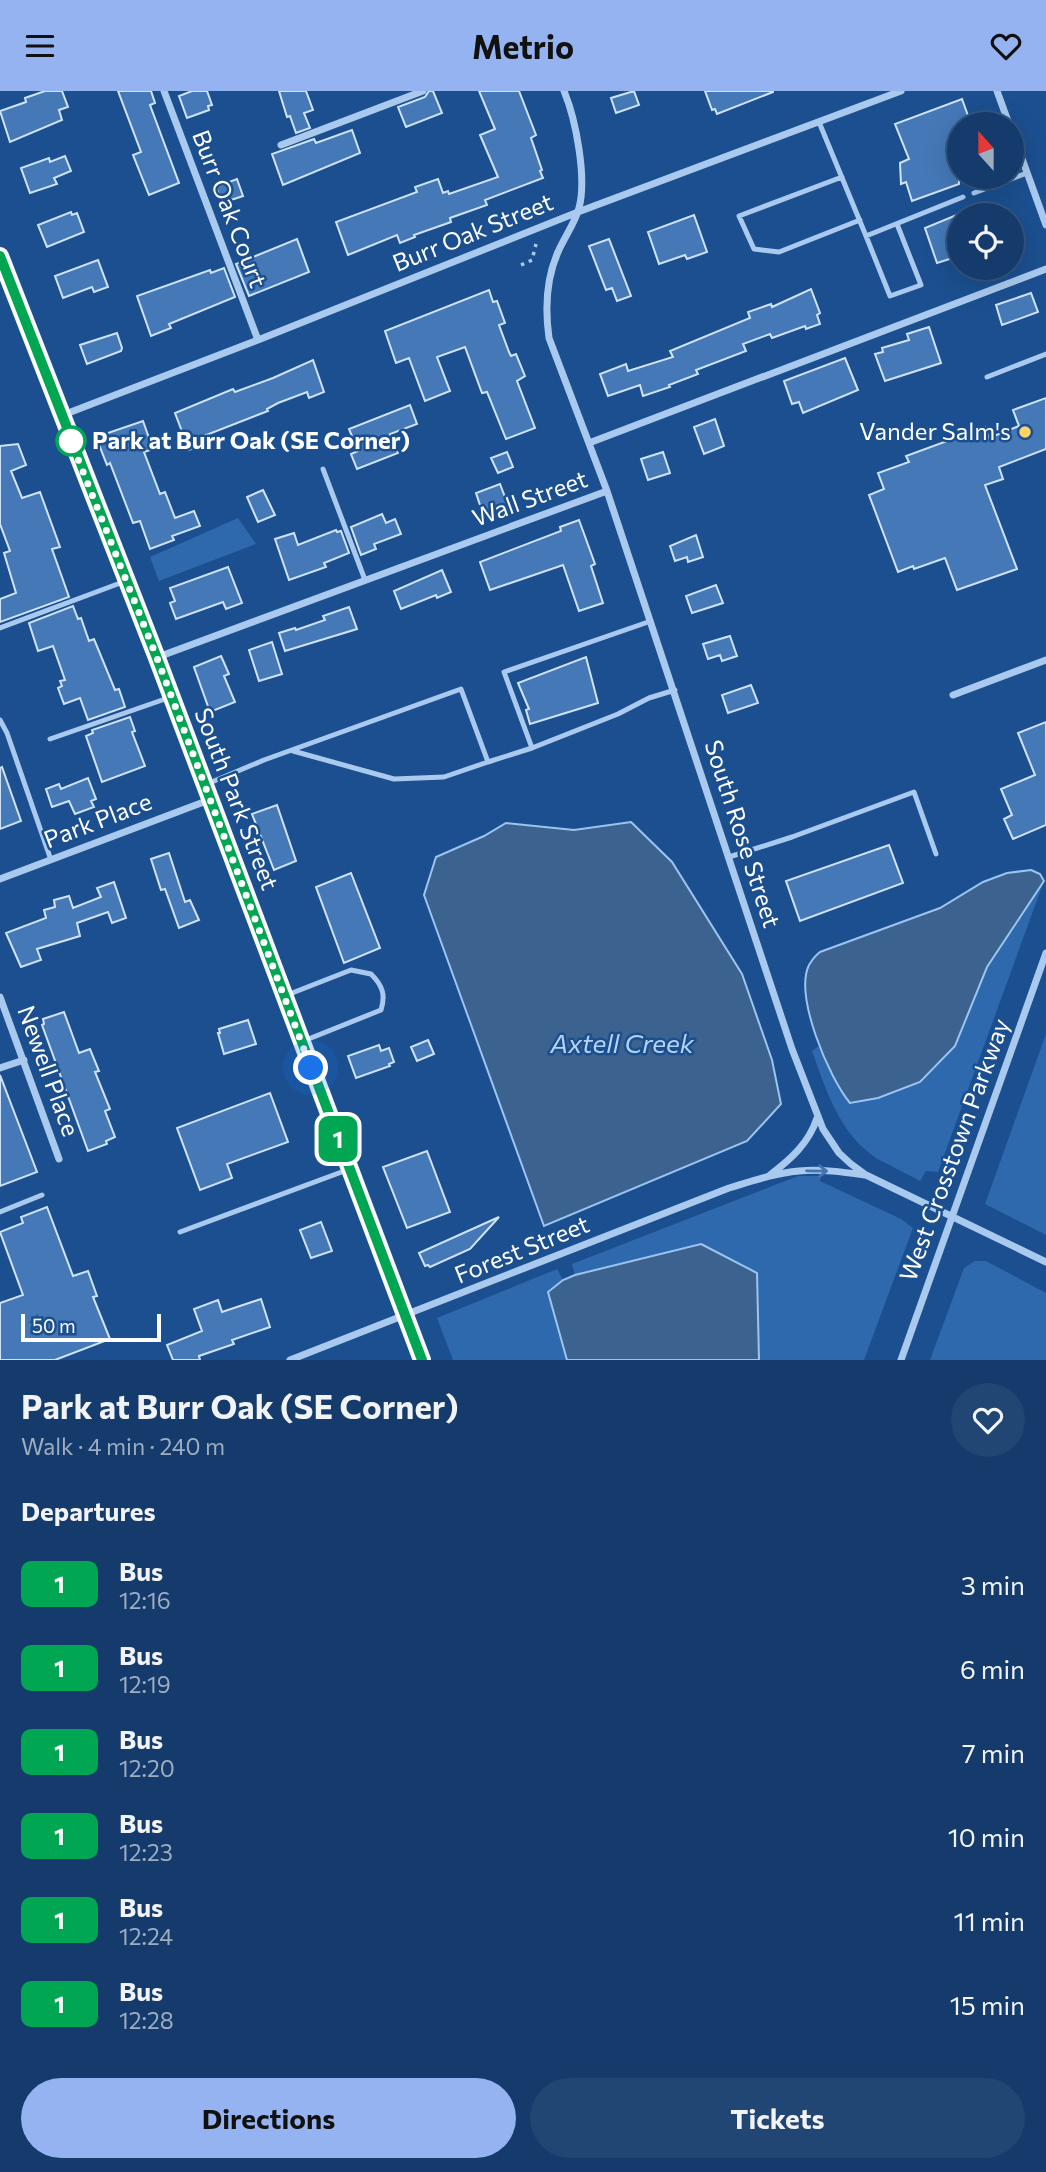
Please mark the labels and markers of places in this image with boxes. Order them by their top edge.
place label: Vander Salm's [859,416,1011,445]
marker: Vander Salm's [1017,424,1033,440]
place label: Park at Burr Oak (SE Corner) [92,425,410,454]
marker: Park at Burr Oak (SE Corner) [56,426,86,456]

